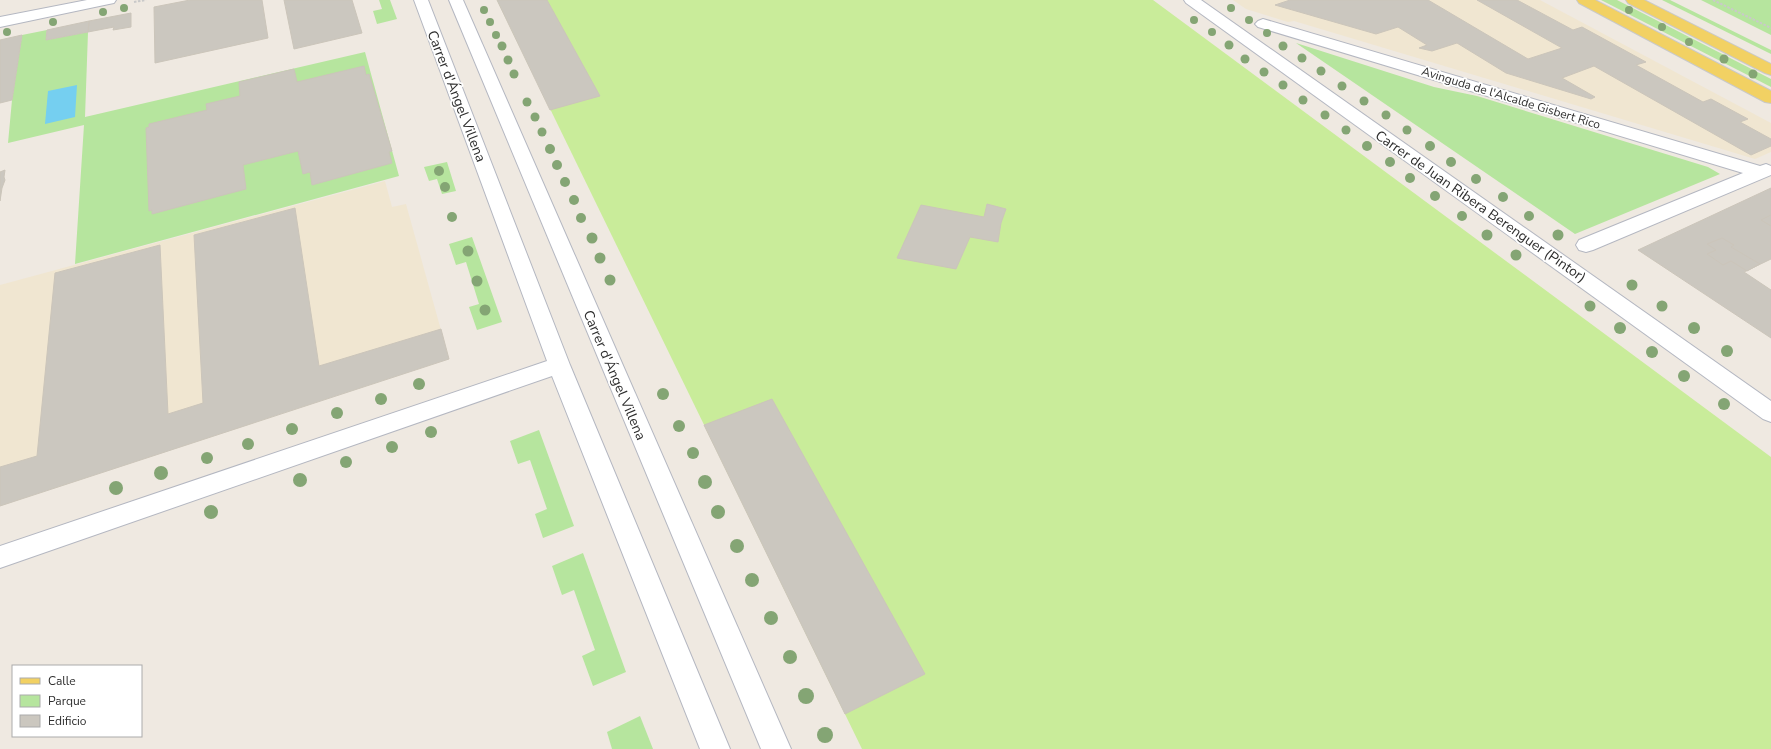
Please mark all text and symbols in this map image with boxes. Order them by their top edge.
street label: Carrer d'Ángel Villena [423,28,490,165]
street label: Avinguda de l'Alcalde Gisbert Rico [1420,63,1603,133]
street label: Carrer de Juan Ribera Berenguer (Pintor) [1371,126,1590,287]
street label: Carrer d'Ángel Villena [579,307,651,443]
legend [12,665,142,737]
text: Calle [48,673,76,689]
text: Parque [48,693,86,709]
text: Edificio [48,713,87,729]

